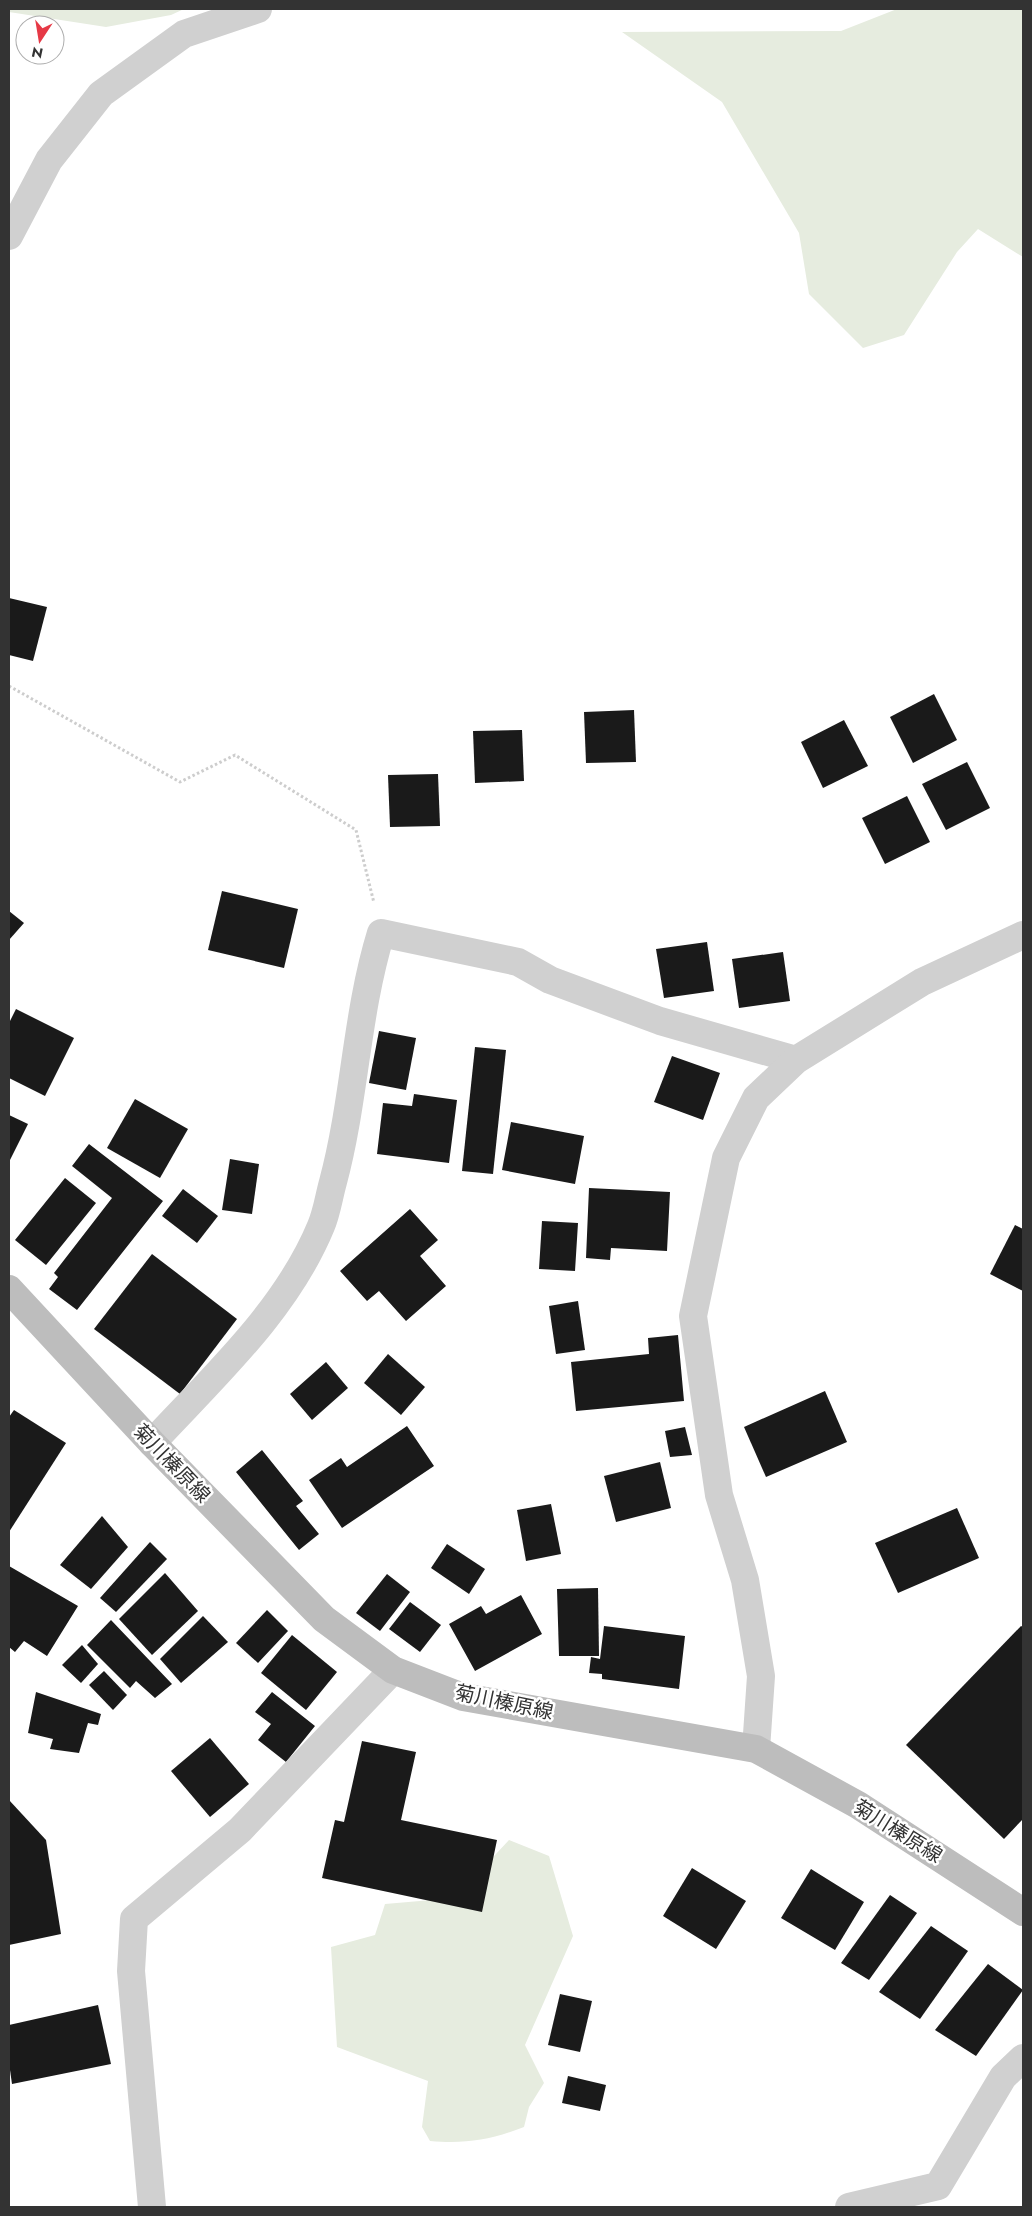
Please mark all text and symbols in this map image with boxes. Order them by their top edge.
north arrow [15,15,65,65]
text: N [30,42,45,64]
street label: 菊川榛原線 [126,1417,217,1509]
street label: 菊川榛原線 [452,1678,556,1727]
street label: 菊川榛原線 [848,1793,948,1870]

